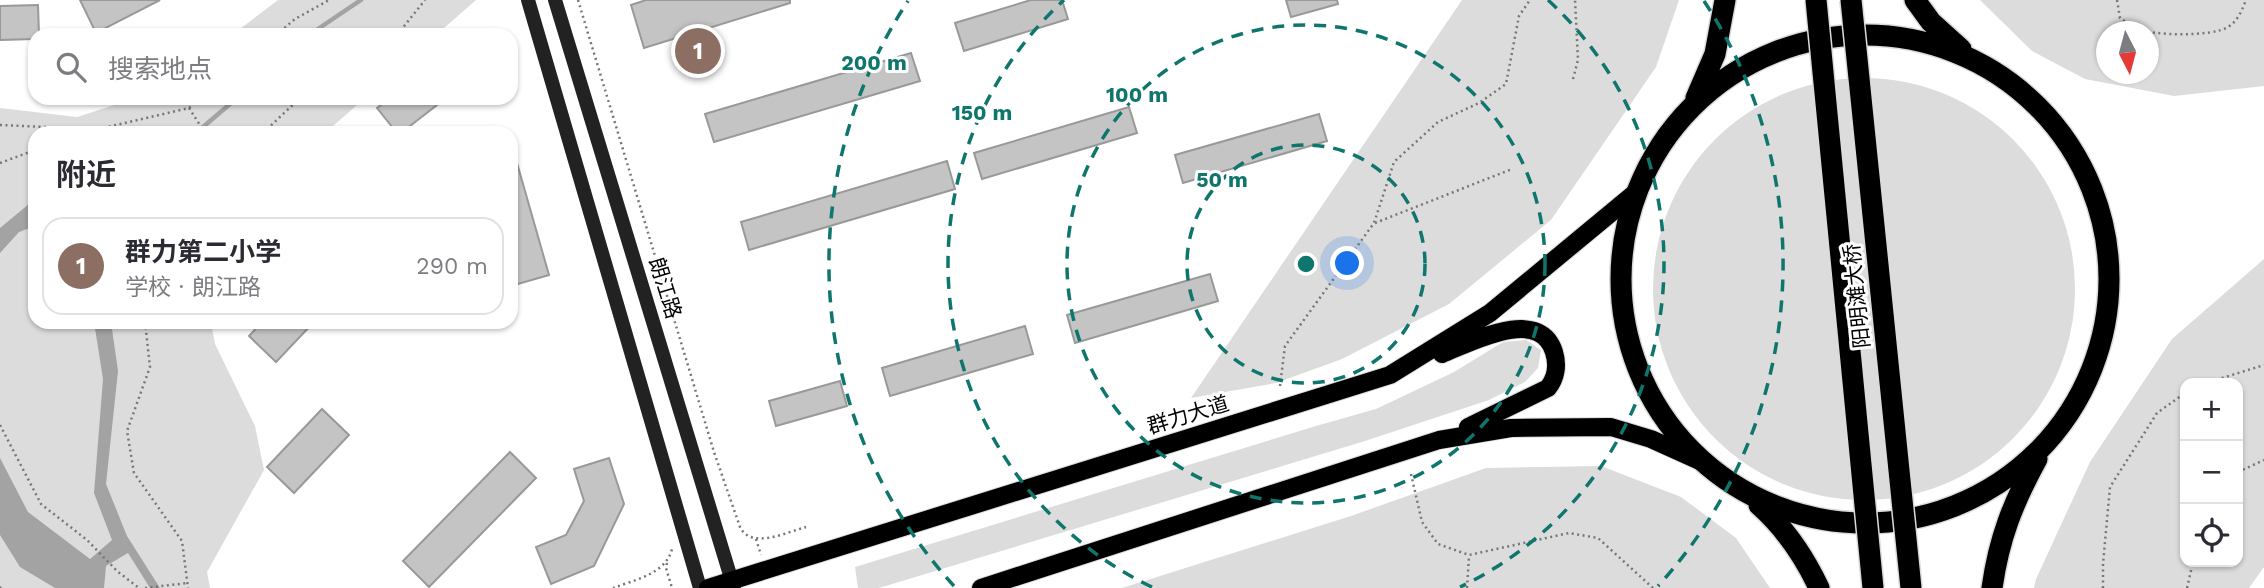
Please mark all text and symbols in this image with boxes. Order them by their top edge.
north arrow [2096,21,2159,84]
pin: 1 [675,25,721,77]
search box [28,28,518,105]
icon: search [52,48,90,86]
text: 200 m [841,50,907,75]
text: 搜索地点 [108,54,212,84]
text: 100 m [1106,82,1168,107]
text: 150 m [952,100,1012,125]
text: 附近 [56,157,116,192]
text: 50 m [1196,167,1248,192]
text: 群力第二小学 [125,237,281,267]
street label: 阳明滩大桥 [1839,243,1874,350]
your location [1330,246,1364,280]
centre of rings [1294,252,1318,276]
text: 1 [76,253,86,280]
text: 290 m [416,253,488,280]
street label: 朗江路 [644,254,687,322]
text: 学校 · 朗江路 [125,274,261,301]
map controls [2180,378,2243,567]
button: + [2180,378,2243,441]
street label: 群力大道 [1144,390,1232,439]
button: − [2180,441,2243,504]
button: locate [2180,504,2243,567]

